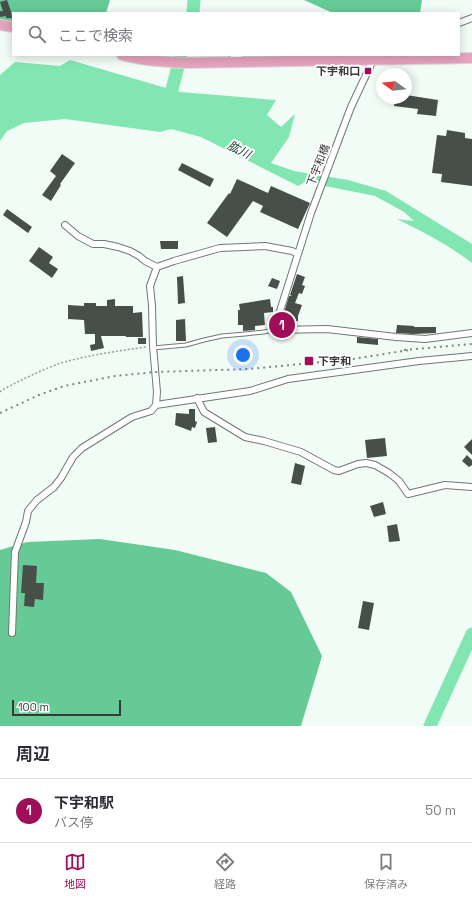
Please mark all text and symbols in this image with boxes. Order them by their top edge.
search box [12,12,460,56]
icon: search [26,23,48,45]
text: ここで検索 [58,26,133,45]
place label: 下宇和口 [316,64,360,78]
marker: 下宇和口 [363,66,373,76]
north arrow [376,68,412,104]
water label: 肱川 [225,137,255,163]
street label: 下宇和橋 [304,142,332,188]
pin: 1 [269,310,295,340]
your location [233,345,253,365]
place label: 下宇和 [318,354,351,368]
marker: 下宇和 [303,355,315,367]
scale bar [12,698,121,717]
text: 100 m [18,700,49,714]
text: 周辺 [16,743,50,765]
text: 下宇和駅 [54,793,114,812]
text: 1 [26,802,32,819]
text: 50 m [425,802,456,819]
text: バス停 [54,814,93,831]
tab: 地図 [64,851,86,891]
tab: 経路 [214,851,236,891]
tab: 保存済み [364,851,408,891]

